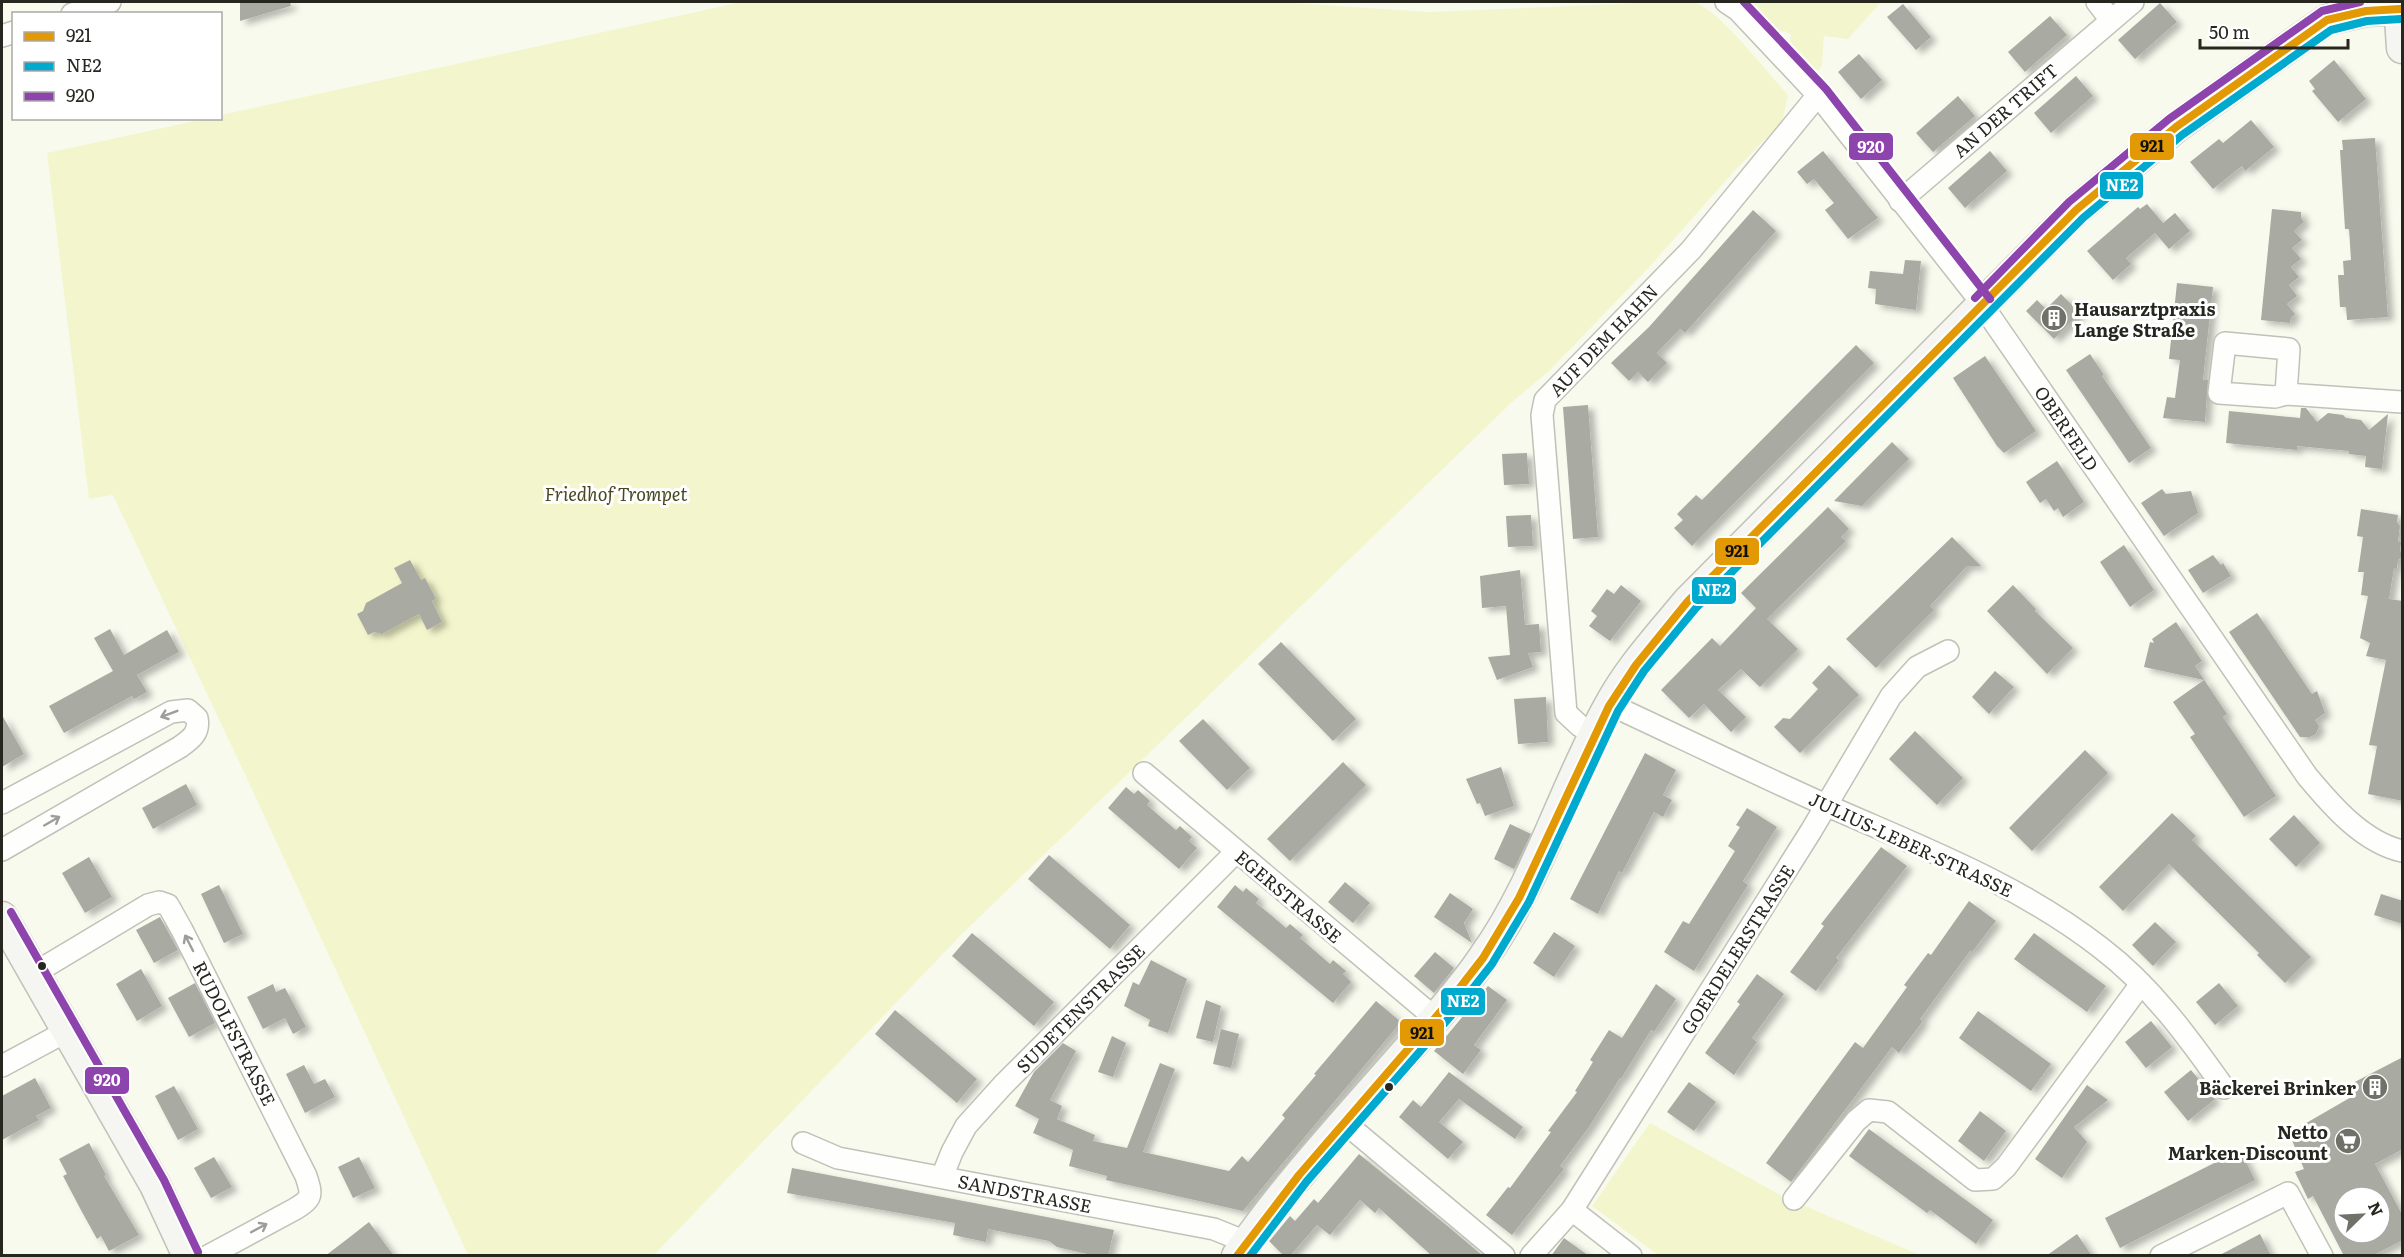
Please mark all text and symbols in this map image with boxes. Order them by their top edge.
legend [12,12,222,120]
scale bar [2200,12,2348,50]
text: 50 m [2209,18,2250,45]
text: 921 [66,21,92,48]
text: NE2 [66,51,102,78]
street label: AN DER TRIFT [1946,57,2064,163]
text: 920 [66,81,95,108]
line badge: 920 [1848,132,1894,161]
line badge: 921 [2129,132,2175,161]
text: 921 [2140,133,2164,157]
text: 920 [1857,134,1885,158]
line badge: NE2 [2099,171,2144,200]
text: NE2 [2106,172,2139,196]
street label: AUF DEM HAHN [1542,278,1664,402]
place label: Hausarztpraxis Lange Straße [2074,295,2215,343]
building icon: Hausarztpraxis Lange Straße [2039,303,2069,333]
street label: OBERFELD [2028,380,2106,476]
park label: Friedhof Trompet [545,480,687,507]
line badge: 921 [1714,537,1760,566]
text: 921 [1725,538,1749,562]
line badge: NE2 [1691,576,1737,605]
text: NE2 [1698,577,1731,601]
one-way arrow [161,710,179,721]
street label: JULIUS-LEBER-STRASSE [1805,785,2017,903]
one-way arrow [43,814,60,826]
street label: EGERSTRASSE [1230,843,1348,949]
street label: GOERDELERSTRASSE [1674,859,1800,1039]
one-way arrow [183,935,194,953]
street label: SUDETENSTRASSE [1009,937,1151,1079]
street label: RUDOLFSTRASSE [187,956,283,1110]
unlabelled marker [36,960,48,972]
line badge: NE2 [1440,987,1486,1016]
text: NE2 [1447,988,1480,1012]
line badge: 921 [1399,1018,1445,1047]
text: 921 [1410,1020,1434,1044]
line badge: 920 [84,1066,130,1095]
text: 920 [93,1067,121,1091]
building icon: Bäckerei Brinker [2360,1072,2390,1102]
place label: Bäckerei Brinker [2199,1074,2356,1101]
unlabelled marker [1383,1081,1395,1093]
place label: Netto Marken-Discount [2168,1118,2328,1166]
supermarket icon: Netto Marken-Discount [2333,1126,2363,1156]
street label: SANDSTRASSE [956,1167,1094,1219]
north arrow [2332,1185,2392,1245]
text: N [2363,1197,2390,1220]
one-way arrow [250,1221,268,1233]

